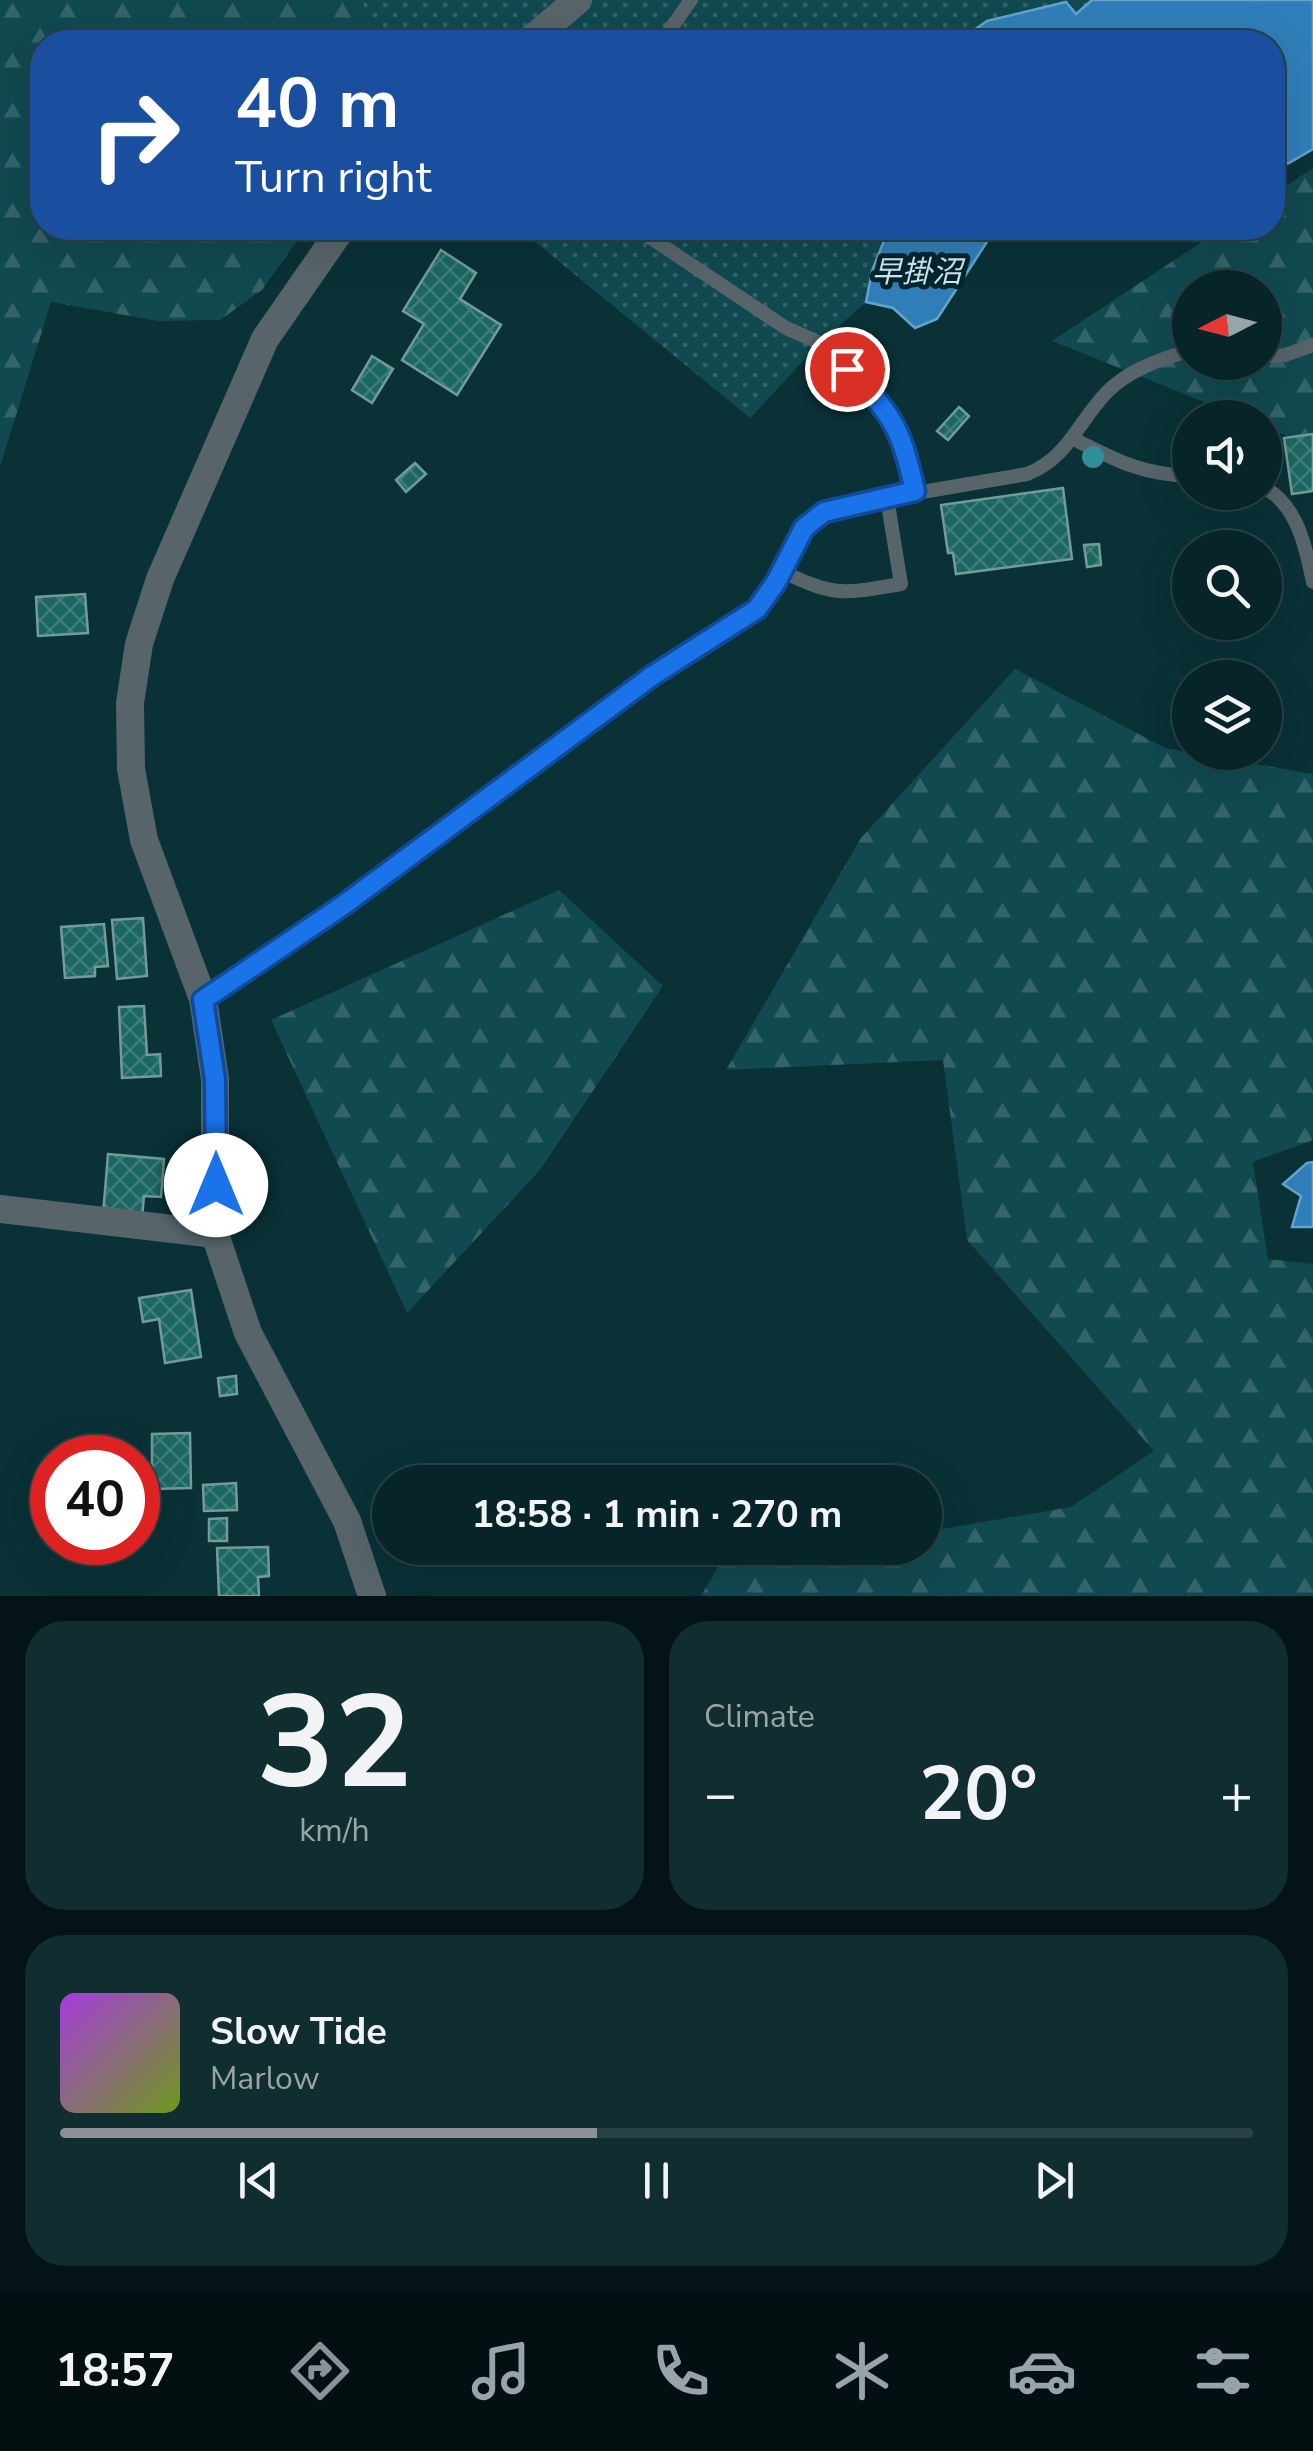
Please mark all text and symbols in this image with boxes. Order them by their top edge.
text: 40 m [235,56,399,152]
icon: right [70,70,200,200]
text: Turn right [235,147,432,208]
water label: 早掛沼 [872,252,966,293]
north arrow [1172,270,1282,380]
map controls [1172,270,1282,770]
pin [805,327,890,412]
icon: arrive [820,342,875,397]
button: sound [1172,400,1282,510]
button: search [1172,530,1282,640]
button: layers [1172,660,1282,770]
position arrow [164,1133,268,1237]
speed limit sign: 40 [30,1435,160,1565]
text: 18:58 · 1 min · 270 m [472,1489,842,1540]
text: 32 [256,1655,413,1832]
text: Climate [704,1695,815,1738]
text: 20° [919,1743,1038,1845]
text: − [704,1757,737,1832]
text: + [1220,1757,1253,1832]
text: km/h [299,1809,370,1852]
text: Slow Tide [210,2006,387,2057]
text: Marlow [210,2057,320,2100]
icon: previous [231,2153,286,2208]
icon: pause [629,2153,684,2208]
icon: next [1027,2153,1082,2208]
icon: directions [285,2336,355,2406]
icon: music [466,2336,536,2406]
icon: phone [646,2336,716,2406]
icon: climate [827,2336,897,2406]
icon: car [1007,2336,1077,2406]
icon: filters [1188,2336,1258,2406]
text: 18:57 [55,2341,174,2402]

